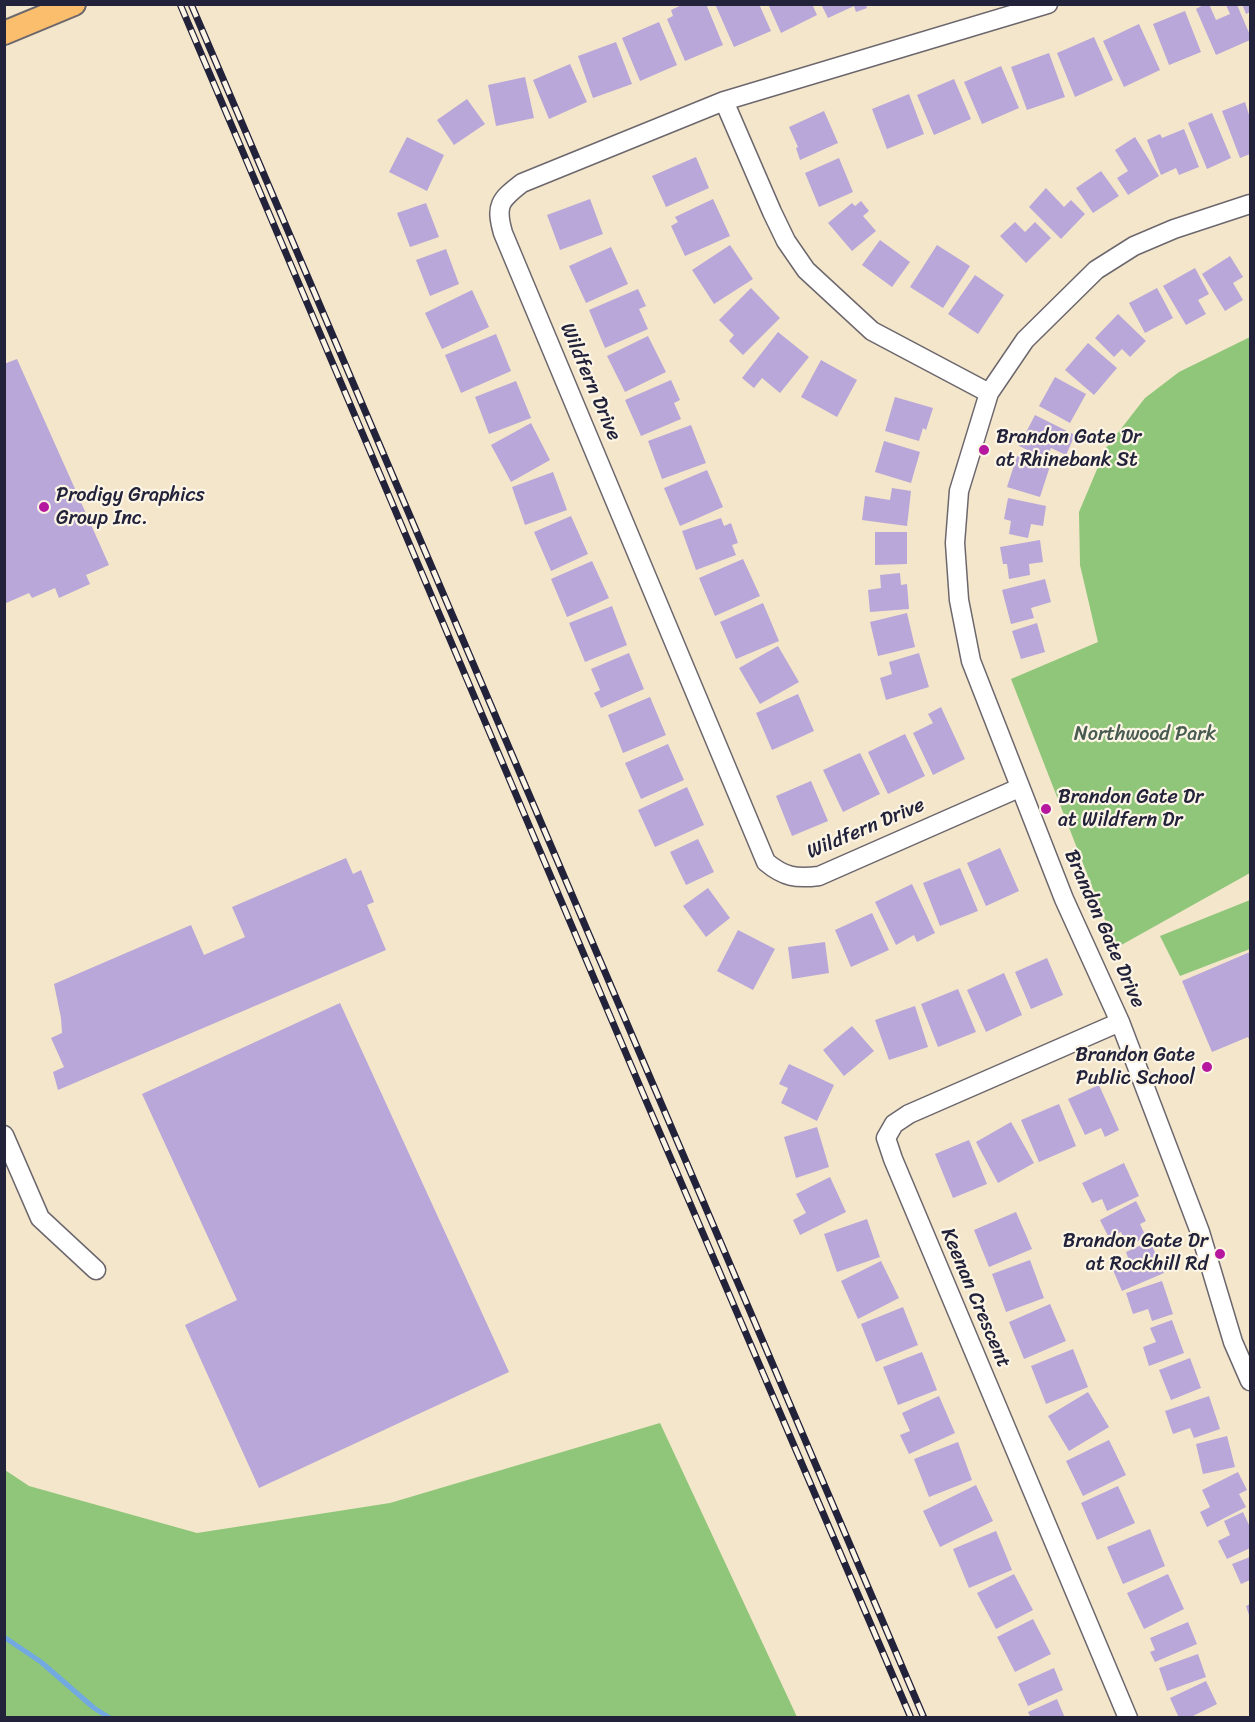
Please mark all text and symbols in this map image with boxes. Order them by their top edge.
street label: Wildfern Drive [554,320,626,444]
place label: Brandon Gate Dr at Rhinebank St [996,426,1141,473]
marker: Brandon Gate Dr at Rhinebank St [977,443,991,457]
place label: Prodigy Graphics Group Inc. [56,484,205,531]
marker: Prodigy Graphics Group Inc. [37,500,51,514]
park label: Northwood Park [1074,723,1216,747]
place label: Brandon Gate Dr at Wildfern Dr [1058,786,1203,833]
street label: Wildfern Drive [804,793,928,865]
marker: Brandon Gate Dr at Wildfern Dr [1039,802,1053,816]
street label: Brandon Gate Drive [1058,846,1150,1012]
place label: Brandon Gate Public School [1075,1044,1195,1091]
marker: Brandon Gate Public School [1200,1060,1214,1074]
street label: Keenan Crescent [935,1225,1015,1371]
place label: Brandon Gate Dr at Rockhill Rd [1063,1230,1208,1277]
marker: Brandon Gate Dr at Rockhill Rd [1213,1247,1227,1261]

